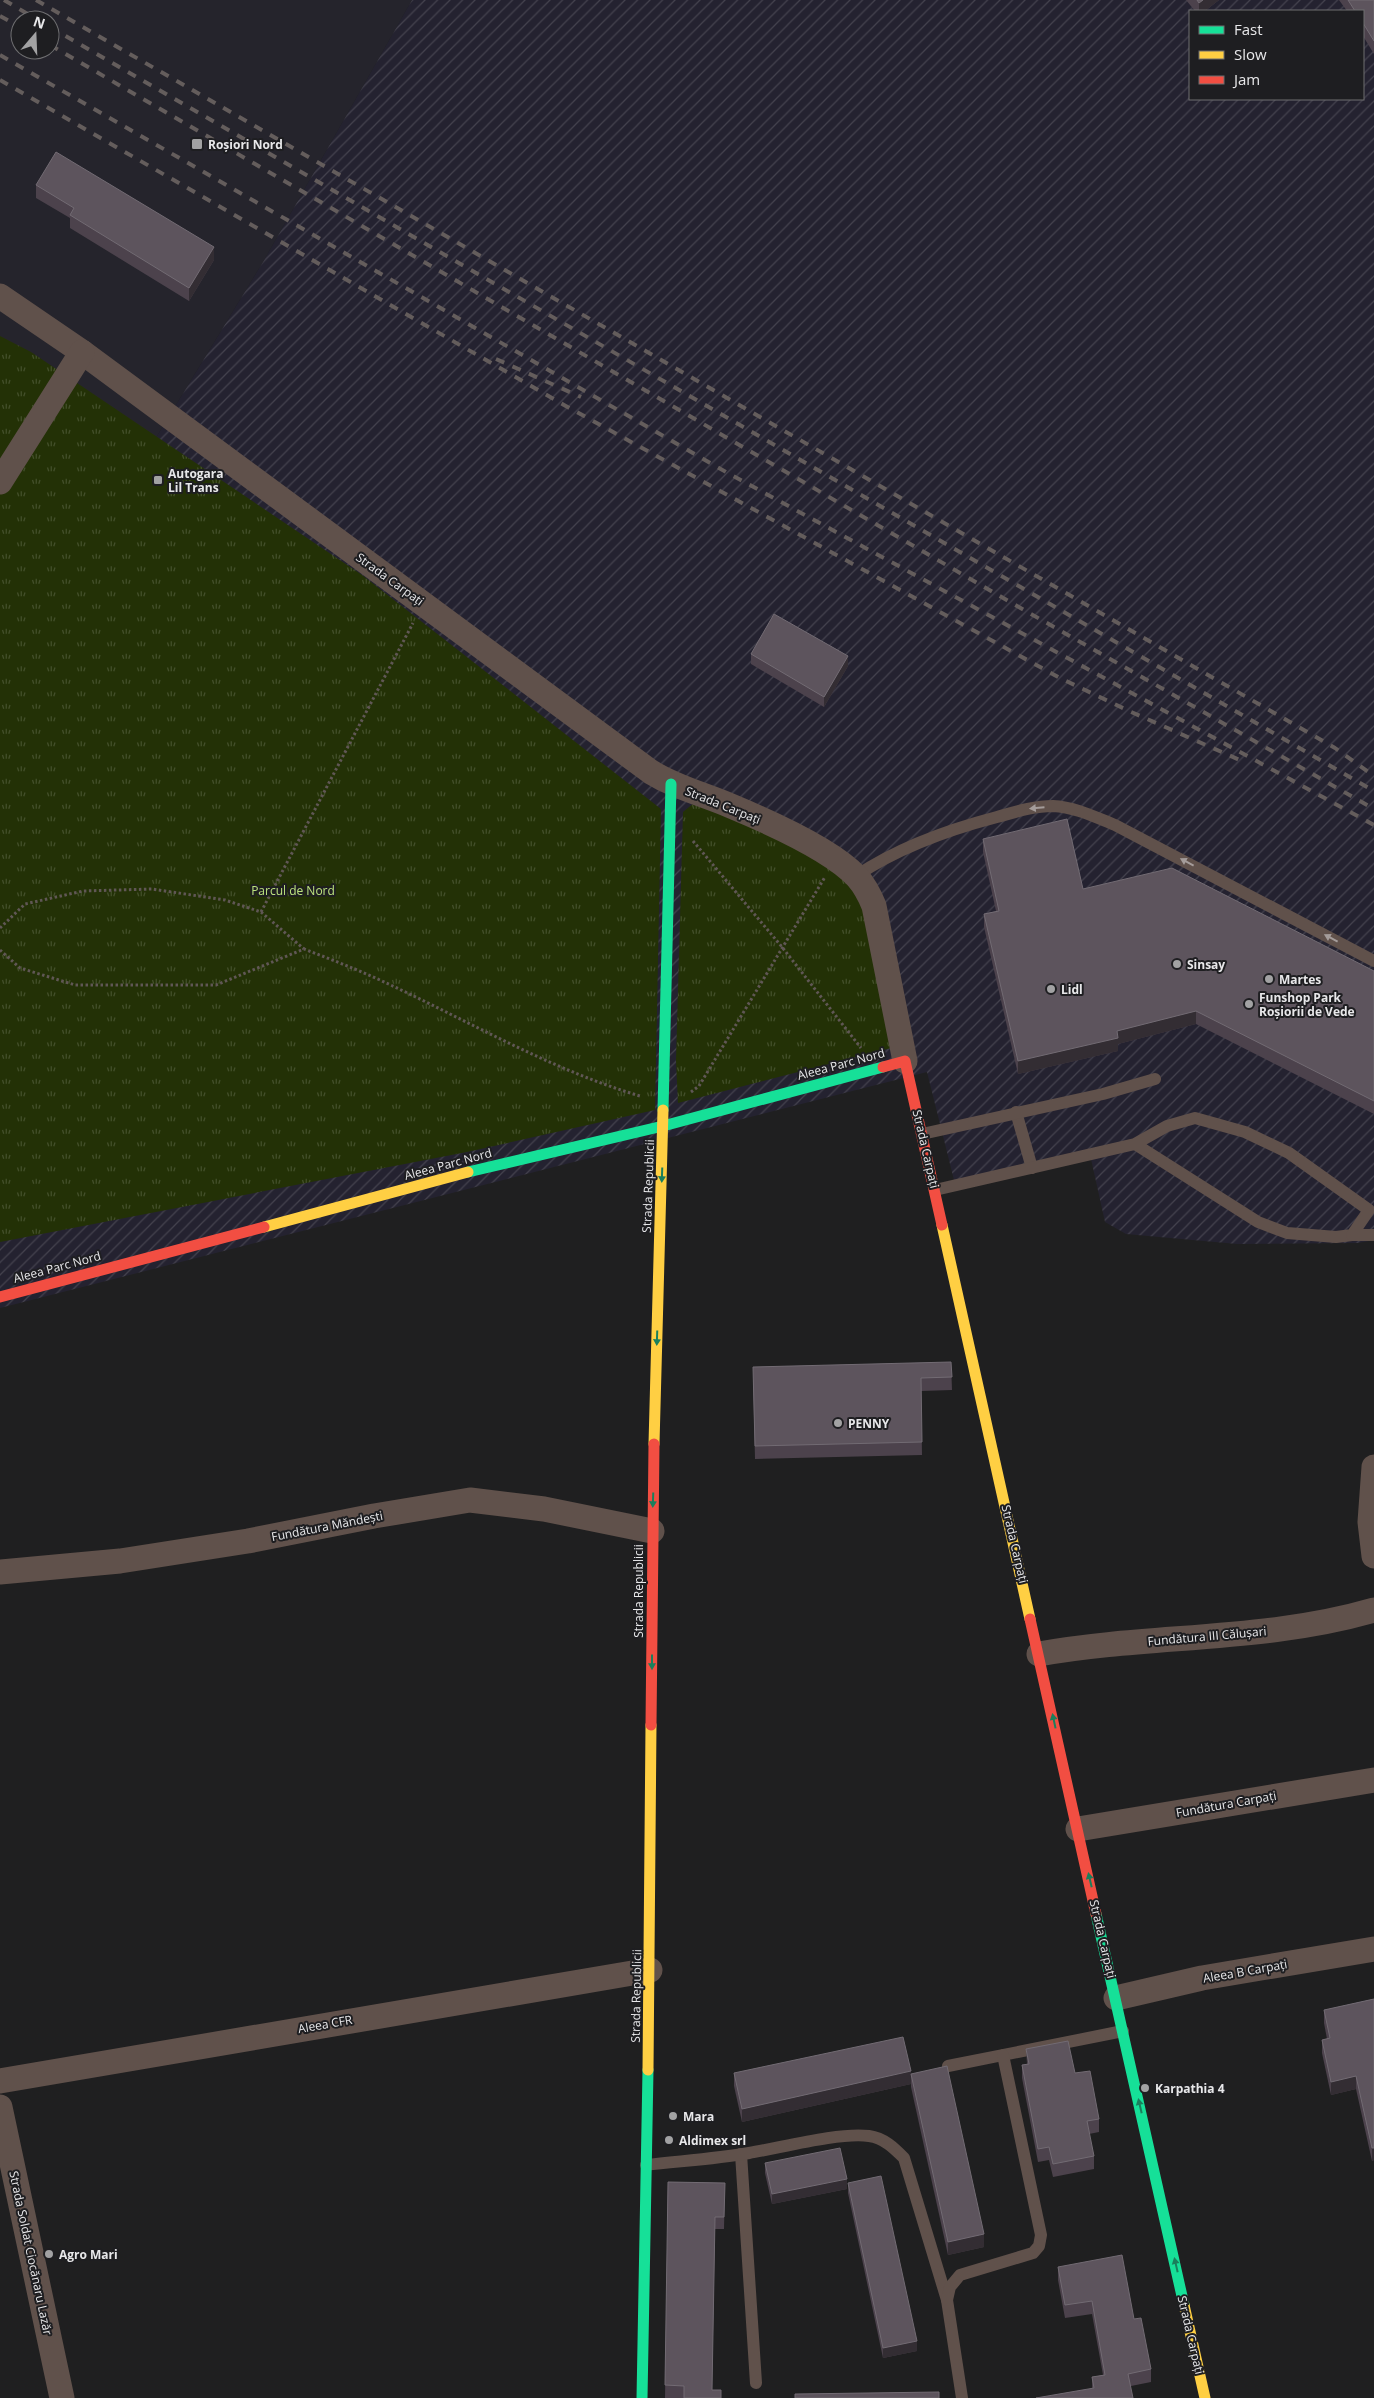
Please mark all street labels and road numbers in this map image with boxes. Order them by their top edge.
street label: Strada Carpați [353,549,427,609]
street label: Strada Carpați [683,782,763,828]
street label: Aleea Parc Nord [795,1044,887,1084]
street label: Strada Carpați [909,1108,943,1190]
street label: Strada Republicii [638,1139,658,1233]
street label: Aleea Parc Nord [402,1144,494,1184]
street label: Aleea Parc Nord [11,1247,103,1287]
street label: Strada Carpați [998,1503,1032,1585]
street label: Fundătura Măndești [270,1507,384,1545]
street label: Strada Republicii [630,1544,647,1638]
street label: Fundătura III Călușari [1147,1622,1267,1650]
street label: Fundătura Carpați [1174,1787,1278,1821]
street label: Strada Carpați [1086,1898,1120,1980]
street label: Strada Republicii [627,1949,645,2043]
street label: Aleea B Carpați [1202,1955,1288,1987]
street label: Aleea CFR [296,2011,354,2037]
street label: Strada Soldat Ciocănaru Lazăr [5,2169,57,2337]
street label: Strada Carpați [1174,2294,1208,2376]

